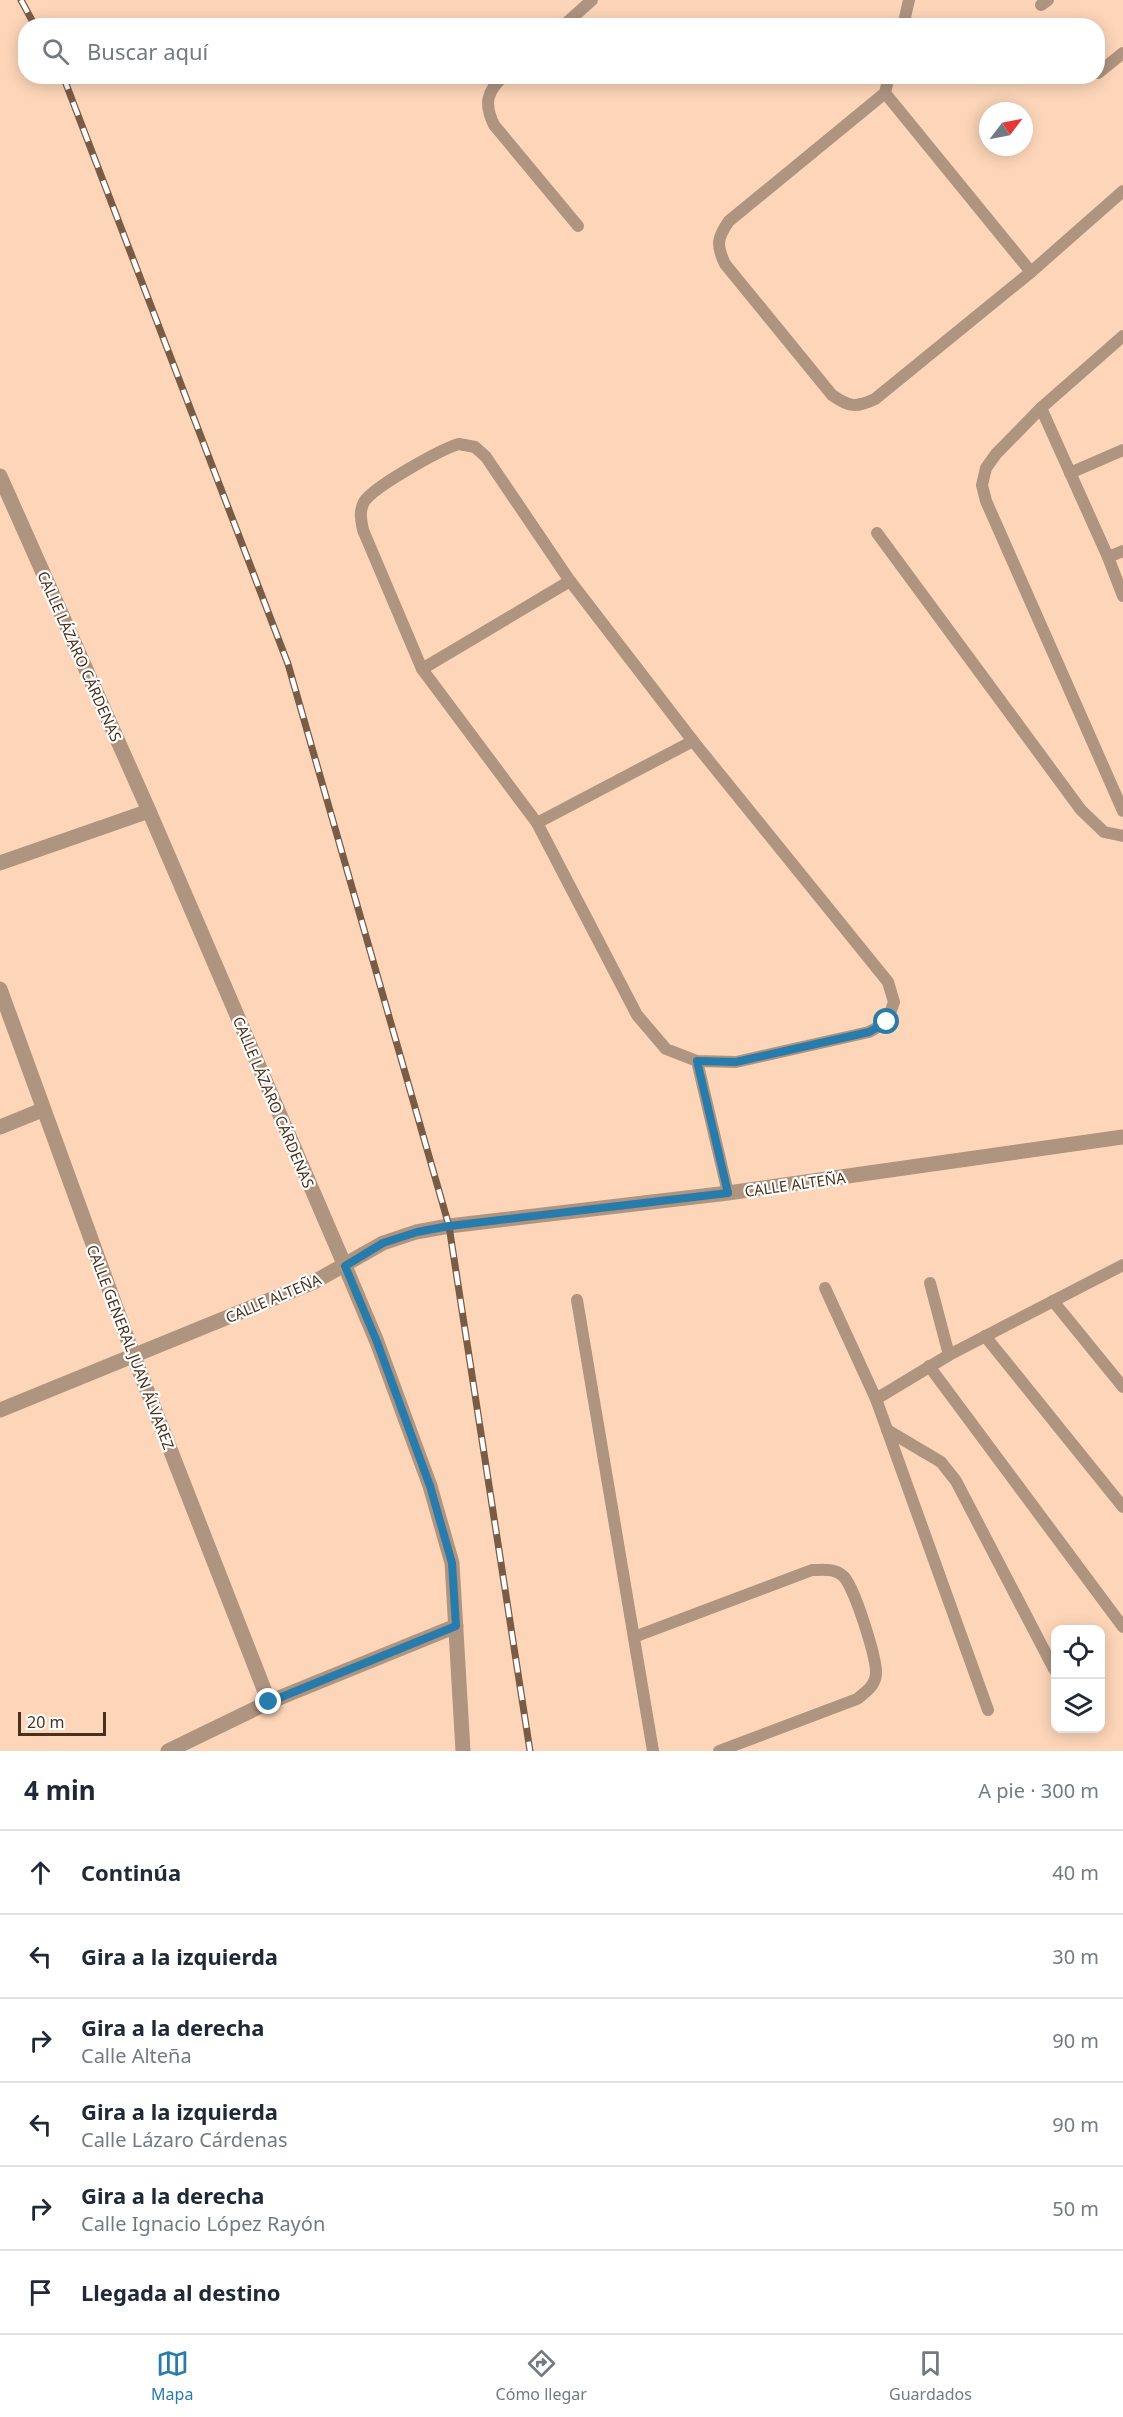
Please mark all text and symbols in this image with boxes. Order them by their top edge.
search box [18,18,1105,84]
icon: search [39,35,72,68]
text: Buscar aquí [87,36,208,66]
north arrow [979,102,1033,156]
street label: CALLE LÁZARO CÁRDENAS [33,568,127,744]
route start [873,1008,899,1034]
street label: CALLE LÁZARO CÁRDENAS [229,1013,319,1191]
street label: CALLE ALTEÑA [743,1167,847,1201]
street label: CALLE GENERAL JUAN ÁLVAREZ [83,1242,179,1452]
street label: CALLE ALTEÑA [222,1269,324,1327]
map controls [1051,1625,1105,1733]
button: locate [1051,1625,1105,1679]
button: layers [1051,1679,1105,1733]
route end [255,1688,281,1714]
scale bar [18,1709,106,1736]
text: 20 m [27,1711,64,1733]
text: 4 min [24,1772,96,1808]
text: A pie · 300 m [978,1777,1099,1804]
icon: ahead [24,1856,57,1889]
text: Continúa [81,1857,181,1887]
text: 40 m [1052,1859,1099,1886]
icon: left [24,1940,57,1973]
text: Gira a la izquierda [81,1941,278,1971]
text: 30 m [1052,1943,1099,1970]
text: Gira a la derecha [81,2012,265,2042]
icon: right [24,2024,57,2057]
text: 90 m [1052,2027,1099,2054]
text: Calle Alteña [81,2042,192,2069]
text: Gira a la izquierda [81,2096,278,2126]
icon: left [24,2108,57,2141]
text: 90 m [1052,2111,1099,2138]
text: Calle Lázaro Cárdenas [81,2126,288,2153]
text: Gira a la derecha [81,2180,265,2210]
icon: right [24,2192,57,2225]
text: 50 m [1052,2195,1099,2222]
text: Calle Ignacio López Rayón [81,2210,325,2237]
icon: arrive [24,2276,57,2309]
text: Llegada al destino [81,2277,281,2307]
tab: Mapa [151,2347,193,2405]
tab: Cómo llegar [496,2347,587,2405]
tab: Guardados [889,2347,972,2405]

